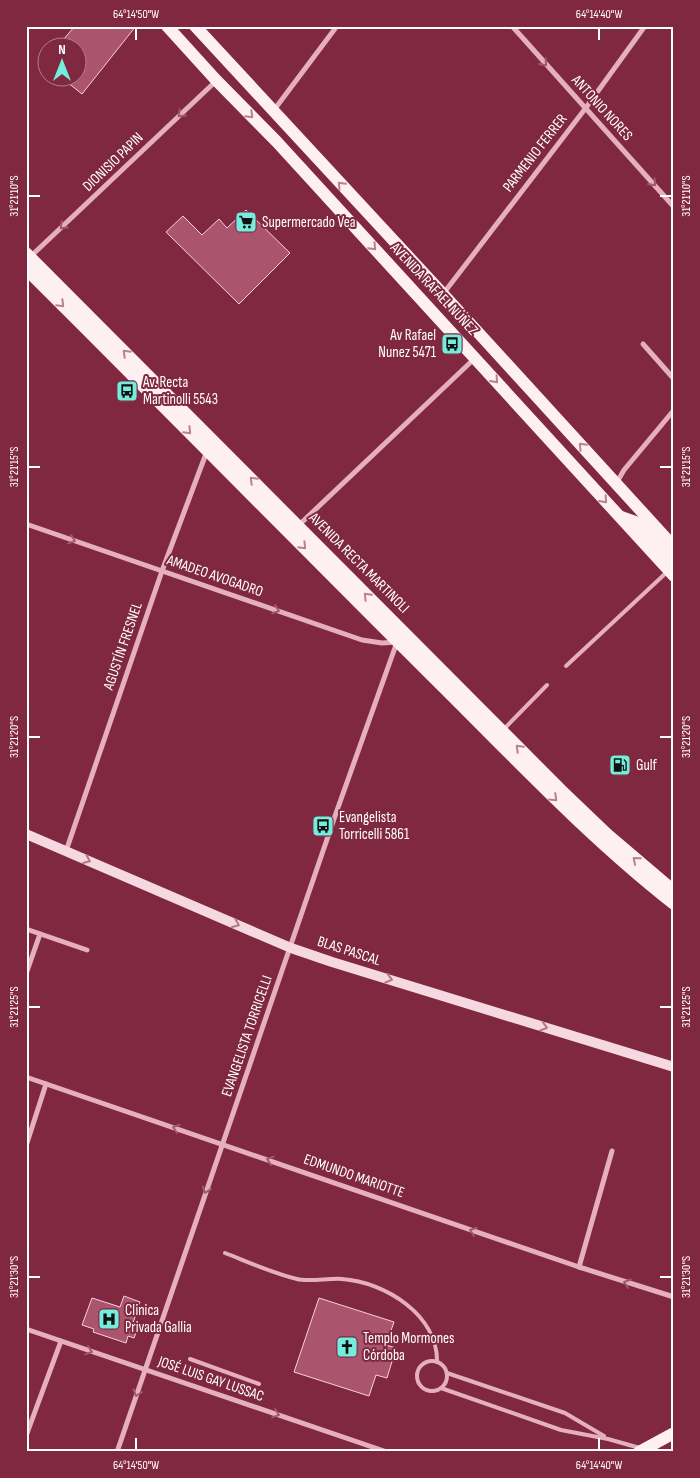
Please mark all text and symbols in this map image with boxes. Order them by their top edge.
text: 64°14'50"W [113,7,159,22]
text: 64°14'40"W [576,7,622,22]
north arrow [38,38,88,88]
text: N [58,41,66,58]
one-way arrow [538,57,547,66]
street label: ANTONIO NORES [567,70,637,145]
one-way arrow [178,108,187,117]
one-way arrow [245,109,254,118]
street label: PARMENIO FERRER [499,110,571,196]
street label: DIONISIO PAPIN [79,128,147,196]
text: 31°21'10"S [7,175,22,217]
text: 31°21'10"S [679,175,694,217]
one-way arrow [647,178,656,187]
one-way arrow [338,182,347,191]
supermarket icon: Supermercado Vea [234,210,258,234]
place label: Supermercado Vea [262,213,356,232]
one-way arrow [60,220,69,229]
street label: AVENIDA RAFAEL NÚÑEZ [385,238,482,339]
one-way arrow [367,241,376,250]
one-way arrow [55,298,64,307]
place label: Av Rafael Nunez 5471 [378,326,437,362]
bus stop icon: Av Rafael Nunez 5471 [440,332,464,356]
one-way arrow [123,349,132,358]
place label: Av. Recta Martinolli 5543 [142,373,218,409]
one-way arrow [489,374,498,383]
bus stop icon: Av. Recta Martinolli 5543 [115,379,139,403]
one-way arrow [182,425,191,434]
one-way arrow [579,442,588,451]
text: 31°21'15"S [7,447,22,487]
text: 31°21'15"S [679,447,694,487]
one-way arrow [250,477,259,486]
one-way arrow [598,494,607,503]
street label: AVENIDA RECTA MARTINOLI [304,508,413,617]
one-way arrow [68,534,76,544]
one-way arrow [297,541,306,550]
street label: AMADEO AVOGADRO [163,550,266,601]
one-way arrow [364,592,373,601]
street label: AGUSTÍN FRESNEL [99,599,147,693]
one-way arrow [271,604,279,614]
text: 31°21'20"S [7,716,22,758]
text: 31°21'20"S [679,716,694,758]
one-way arrow [515,744,524,753]
fuel station icon: Gulf [608,753,632,777]
place label: Gulf [636,756,658,775]
one-way arrow [549,792,558,801]
place label: Evangelista Torricelli 5861 [339,808,410,844]
bus stop icon: Evangelista Torricelli 5861 [311,814,335,838]
one-way arrow [82,854,91,865]
one-way arrow [633,857,642,866]
one-way arrow [231,918,240,929]
street label: BLAS PASCAL [315,932,384,970]
street label: EVANGELISTA TORRICELLI [217,973,277,1099]
one-way arrow [384,974,393,984]
text: 31°21'25"S [7,986,22,1028]
text: 31°21'25"S [679,986,694,1028]
one-way arrow [540,1021,548,1031]
one-way arrow [172,1124,181,1134]
street label: EDMUNDO MARIOTTE [301,1150,407,1202]
one-way arrow [266,1156,275,1166]
one-way arrow [202,1185,212,1194]
one-way arrow [470,1227,478,1237]
text: 31°21'30"S [7,1256,22,1298]
text: 31°21'30"S [679,1256,694,1298]
one-way arrow [624,1278,632,1288]
place label: Clinica Privada Gallia [125,1301,192,1337]
hospital icon: Clinica Privada Gallia [97,1307,121,1331]
place label: Templo Mormones Córdoba [363,1329,455,1365]
church icon: Templo Mormones Córdoba [335,1335,359,1359]
one-way arrow [84,1345,93,1355]
street label: JOSÉ LUIS GAY LUSSAC [155,1352,266,1406]
one-way arrow [133,1389,143,1397]
one-way arrow [271,1408,280,1418]
text: 64°14'50"W [113,1458,159,1473]
text: 64°14'40"W [576,1458,622,1473]

